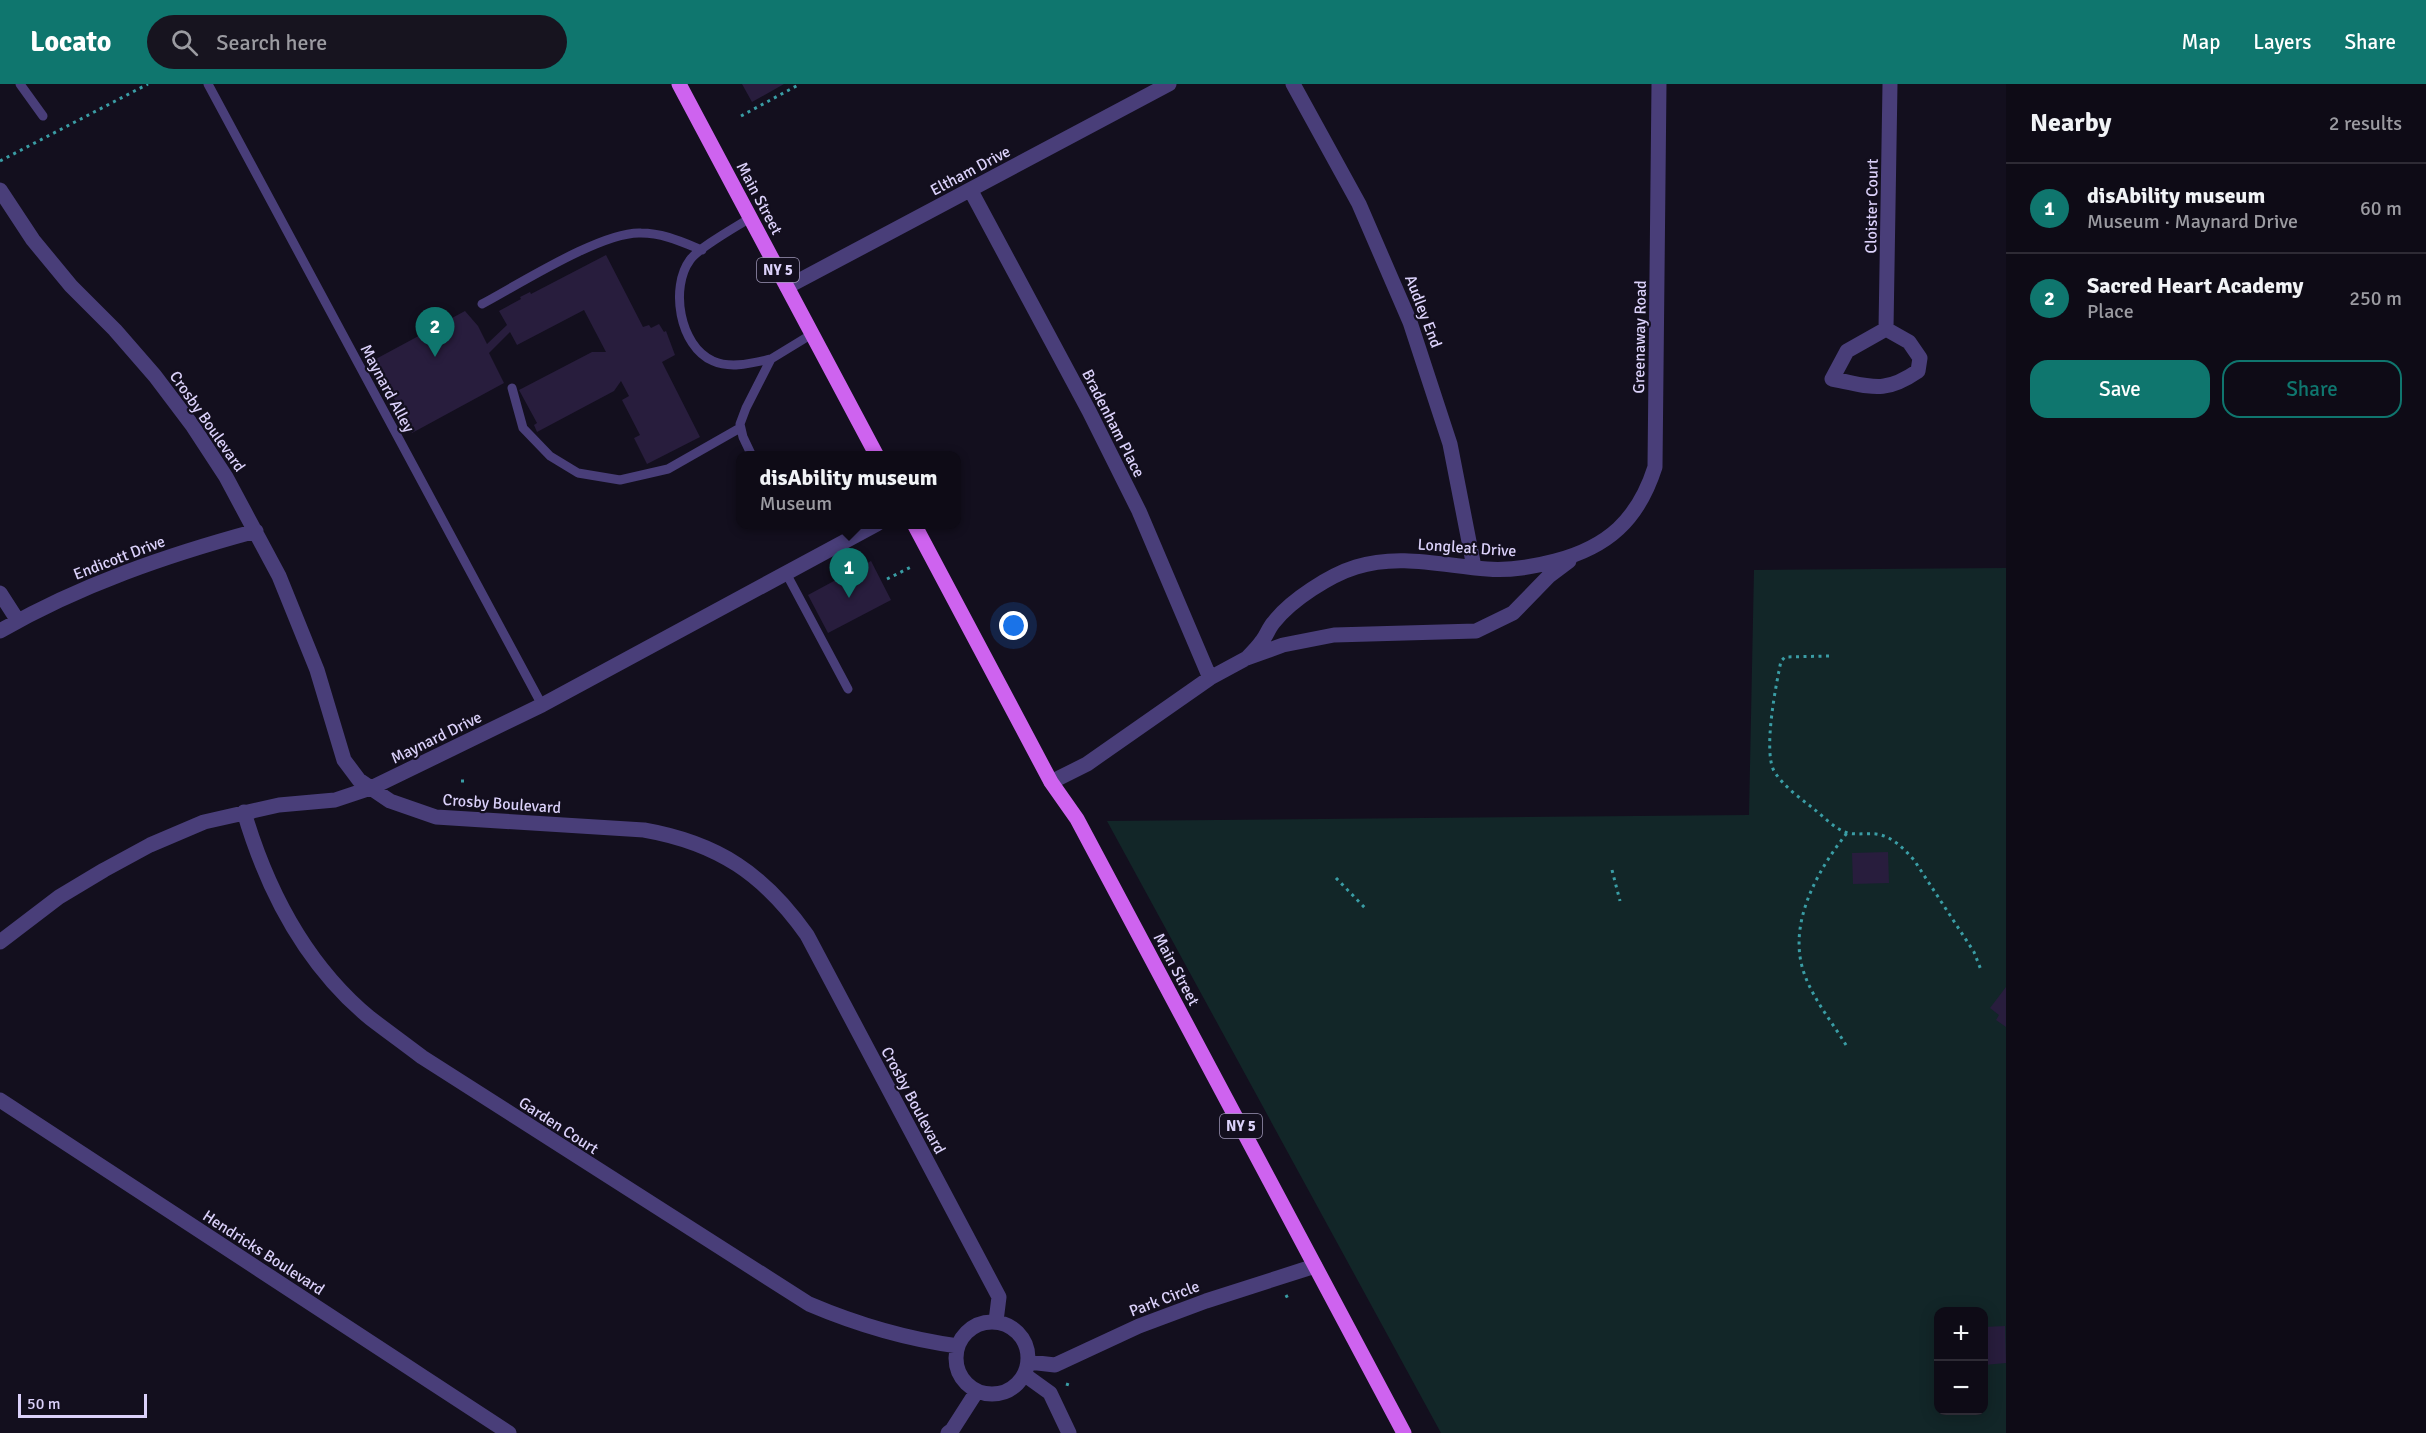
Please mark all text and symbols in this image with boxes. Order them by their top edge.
search box [147,15,567,69]
text: Locato [30,25,111,59]
icon: search [168,26,201,59]
text: Search here [216,29,327,56]
text: Map [2182,29,2220,55]
text: Layers [2253,29,2311,55]
text: Share [2344,29,2396,55]
text: Nearby [2030,107,2111,139]
text: 2 results [2329,111,2402,136]
street label: Eltham Drive [927,141,1014,200]
street label: Cloister Court [1861,158,1883,254]
street label: Main Street [732,159,787,239]
text: disAbility museum [2087,182,2265,209]
text: 1 [2044,196,2055,221]
text: 60 m [2360,196,2402,221]
text: Museum · Maynard Drive [2087,209,2298,234]
road number: NY 5 [757,258,799,282]
street label: Audley End [1400,272,1446,351]
text: Sacred Heart Academy [2087,272,2304,299]
street label: Greenaway Road [1629,280,1651,394]
text: 2 [2044,286,2055,311]
text: 250 m [2349,286,2402,311]
text: Place [2087,299,2134,324]
pin: 2 [416,308,454,357]
street label: Maynard Alley [356,341,419,436]
button: Save [2030,360,2210,418]
button: Share [2222,360,2402,418]
street label: Bradenham Place [1077,366,1149,481]
street label: Crosby Boulevard [165,367,249,476]
popup [736,451,961,529]
text: disAbility museum [759,464,938,491]
text: Museum [759,491,832,516]
street label: Endicott Drive [71,531,168,585]
street label: Longleat Drive [1417,535,1517,561]
pin: 1 [830,548,868,598]
your location [999,611,1028,640]
street label: Maynard Drive [388,707,485,769]
street label: Crosby Boulevard [442,790,562,818]
street label: Main Street [1149,930,1204,1010]
street label: Crosby Boulevard [876,1043,950,1158]
street label: Garden Court [515,1093,603,1159]
road number: NY 5 [1220,1114,1262,1138]
street label: Hendricks Boulevard [199,1206,328,1300]
street label: Park Circle [1126,1276,1202,1322]
map controls [1934,1307,1988,1415]
button: + [1934,1307,1988,1361]
button: − [1934,1361,1988,1415]
scale bar [18,1391,147,1418]
text: 50 m [27,1394,61,1414]

